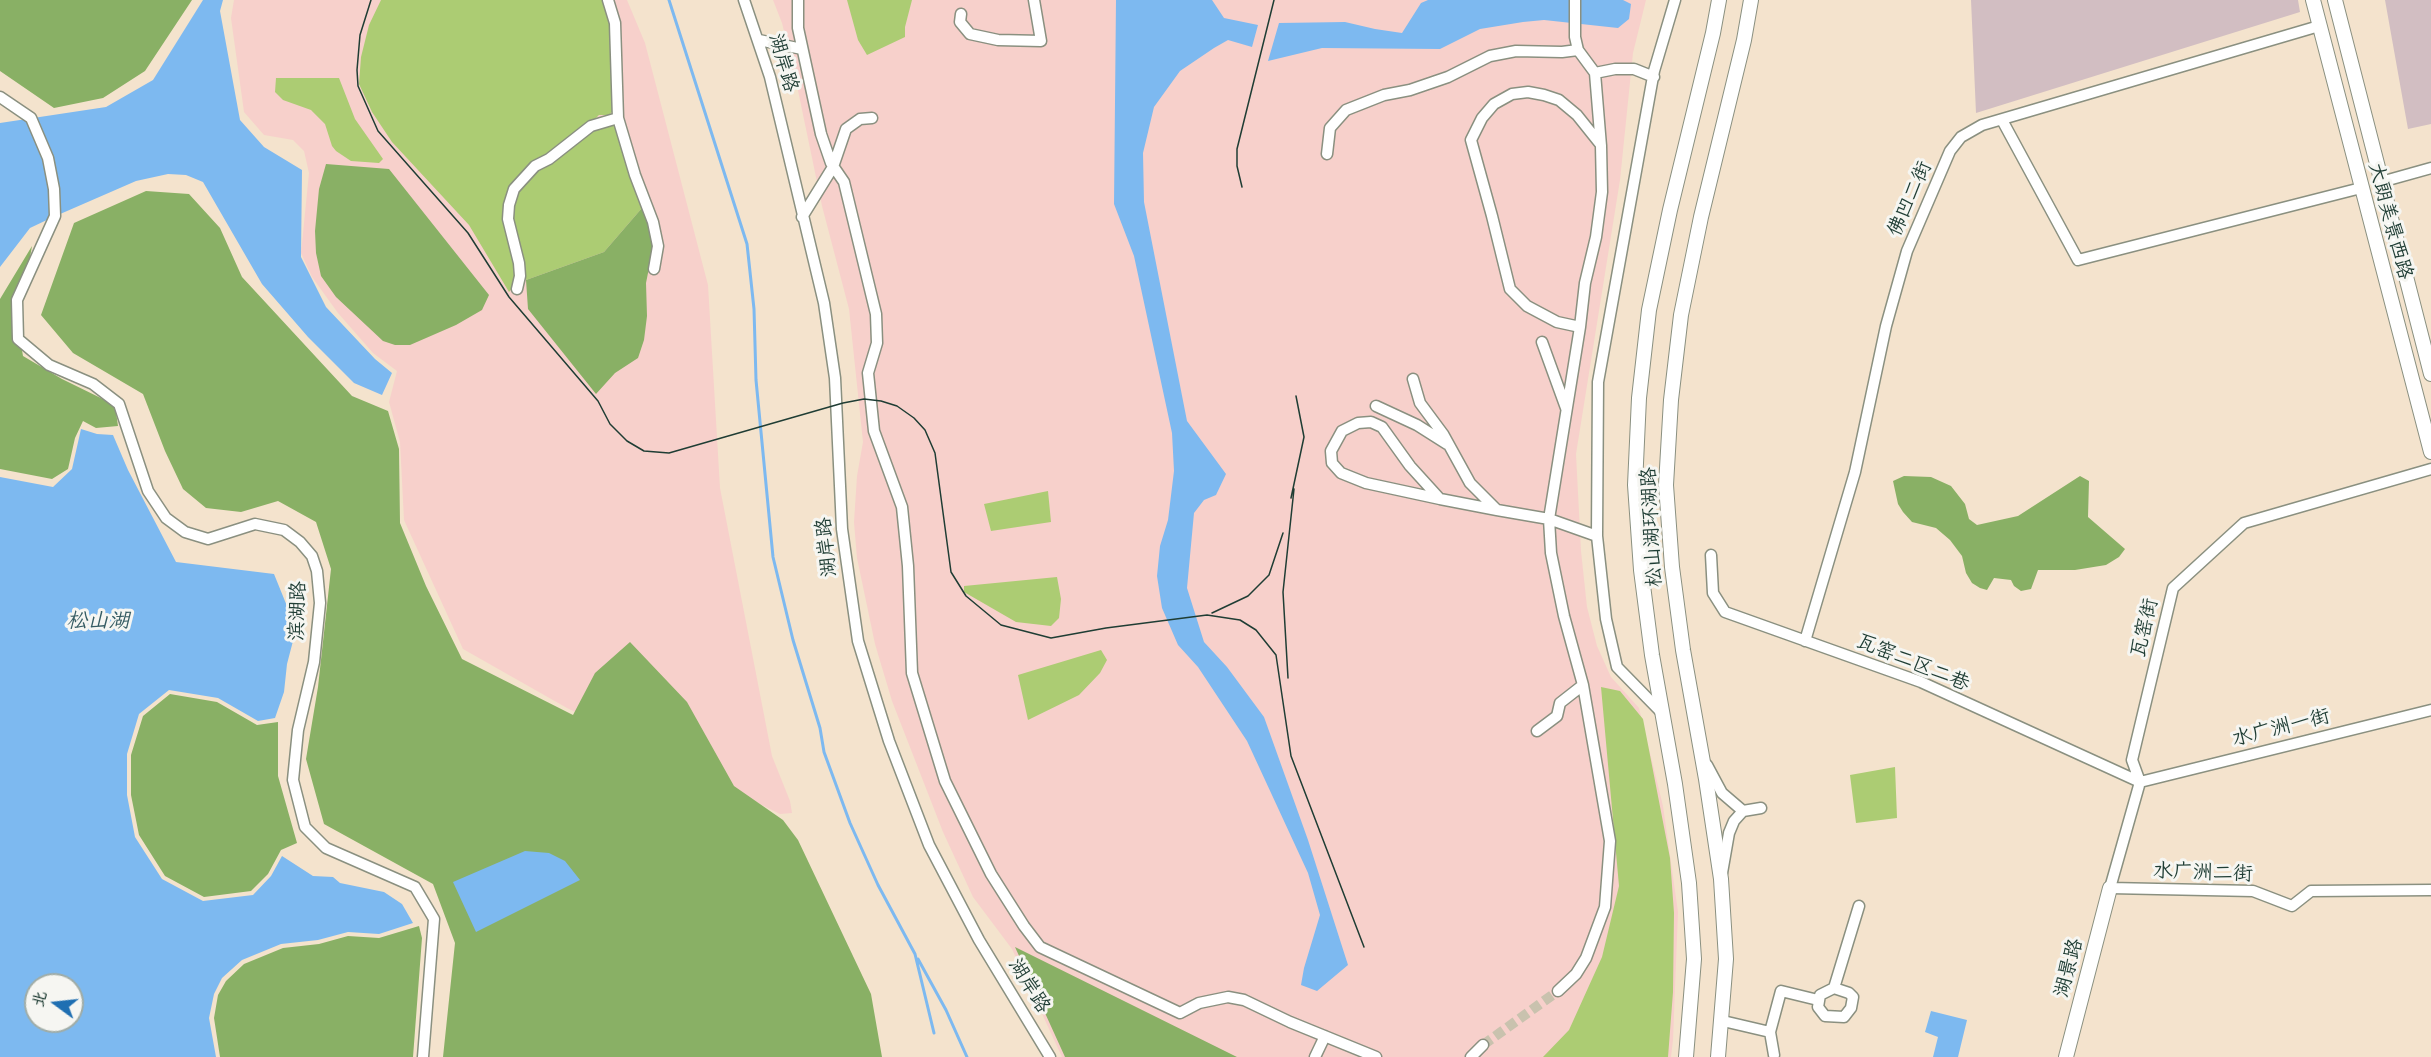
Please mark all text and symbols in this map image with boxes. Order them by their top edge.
street label: 湖岸路 [763,31,803,95]
street label: 佛凹二街 [1883,158,1937,240]
street label: 大朗美景西路 [2363,160,2417,282]
street label: 松山湖环湖路 [1637,466,1667,588]
street label: 湖岸路 [812,516,842,578]
street label: 滨湖路 [285,581,311,641]
street label: 瓦窑街 [2127,596,2163,660]
water label: 松山湖 [67,608,129,634]
street label: 瓦窑二区二巷 [1853,629,1973,697]
street label: 水广洲一街 [2230,704,2332,752]
street label: 水广洲二街 [2153,859,2253,887]
street label: 湖景路 [2050,936,2088,1000]
street label: 湖岸路 [1003,954,1055,1018]
north arrow [24,973,84,1033]
text: 北 [26,988,51,1009]

